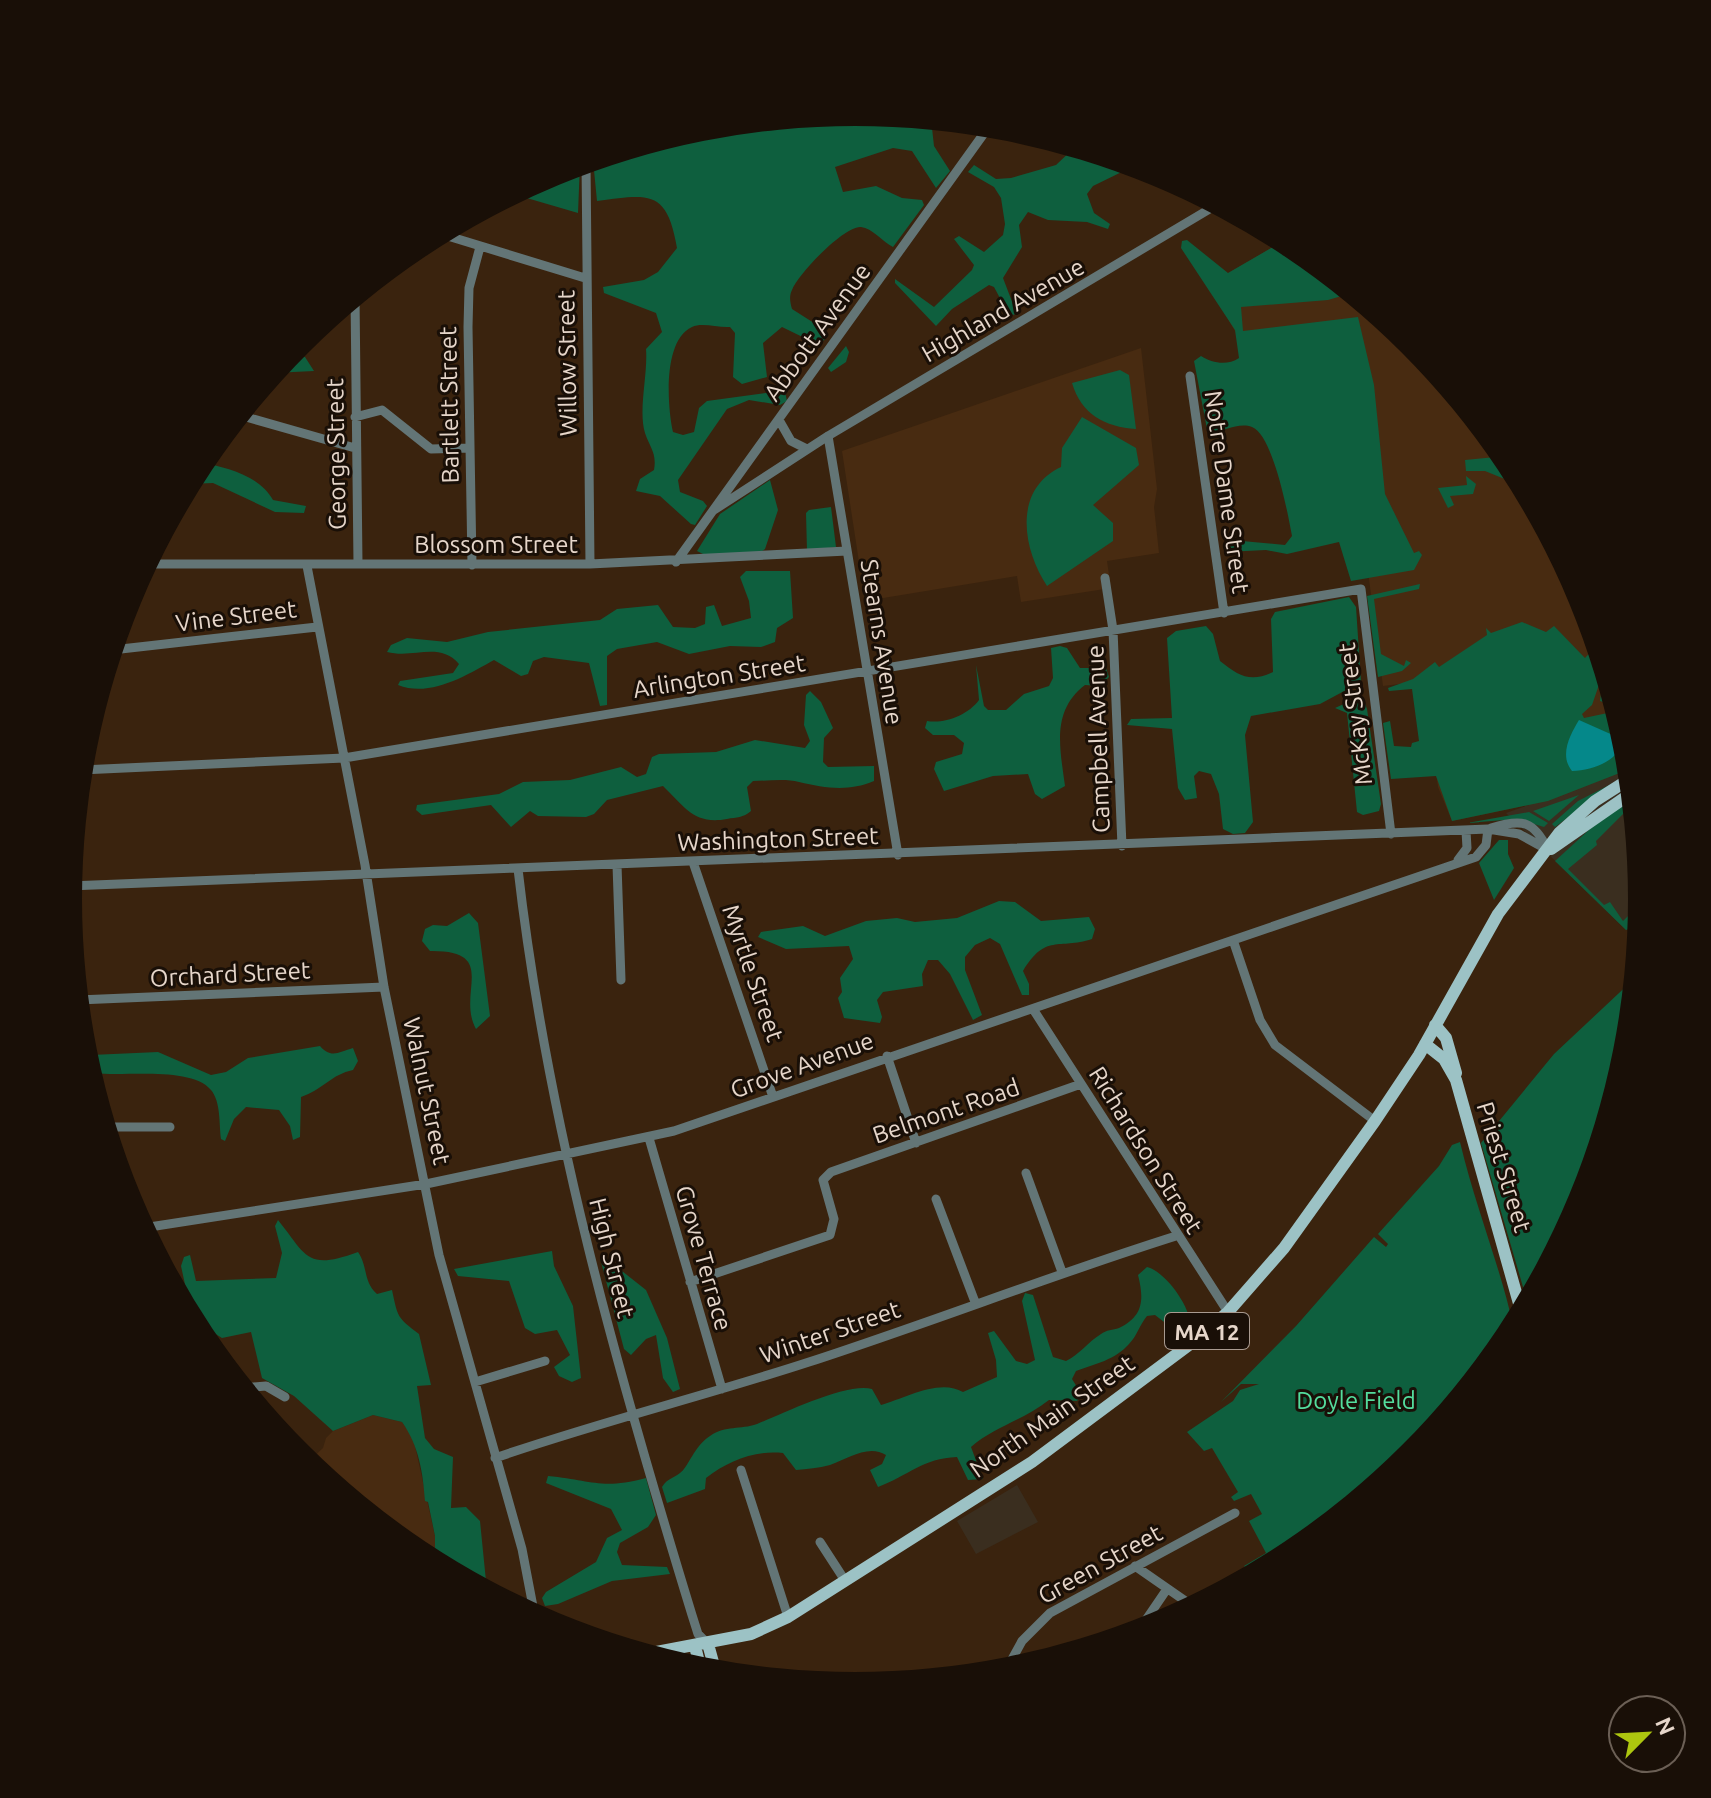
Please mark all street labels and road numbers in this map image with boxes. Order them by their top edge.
street label: Highland Avenue [917,253,1089,367]
street label: Abbott Avenue [758,258,876,406]
street label: Willow Street [552,289,582,436]
street label: Bartlett Street [434,326,464,484]
street label: George Street [321,377,351,530]
street label: Notre Dame Street [1199,389,1255,596]
street label: Blossom Street [414,531,578,558]
street label: Stearns Avenue [856,557,908,727]
street label: Vine Street [174,595,298,637]
street label: McKay Street [1333,641,1377,787]
street label: Campbell Avenue [1081,645,1115,833]
street label: Arlington Street [631,649,808,703]
street label: Washington Street [677,822,880,856]
street label: Myrtle Street [717,901,789,1046]
street label: Orchard Street [149,956,311,992]
street label: Walnut Street [398,1015,456,1168]
street label: Grove Avenue [727,1027,877,1103]
street label: Richardson Street [1084,1062,1209,1239]
street label: Belmont Road [869,1073,1023,1149]
street label: Priest Street [1471,1099,1537,1236]
street label: Grove Terrace [670,1182,738,1334]
street label: High Street [584,1195,640,1321]
street label: Winter Street [756,1295,904,1369]
road number: MA 12 [1165,1313,1249,1349]
street label: North Main Street [965,1349,1140,1483]
street label: Green Street [1033,1519,1167,1609]

